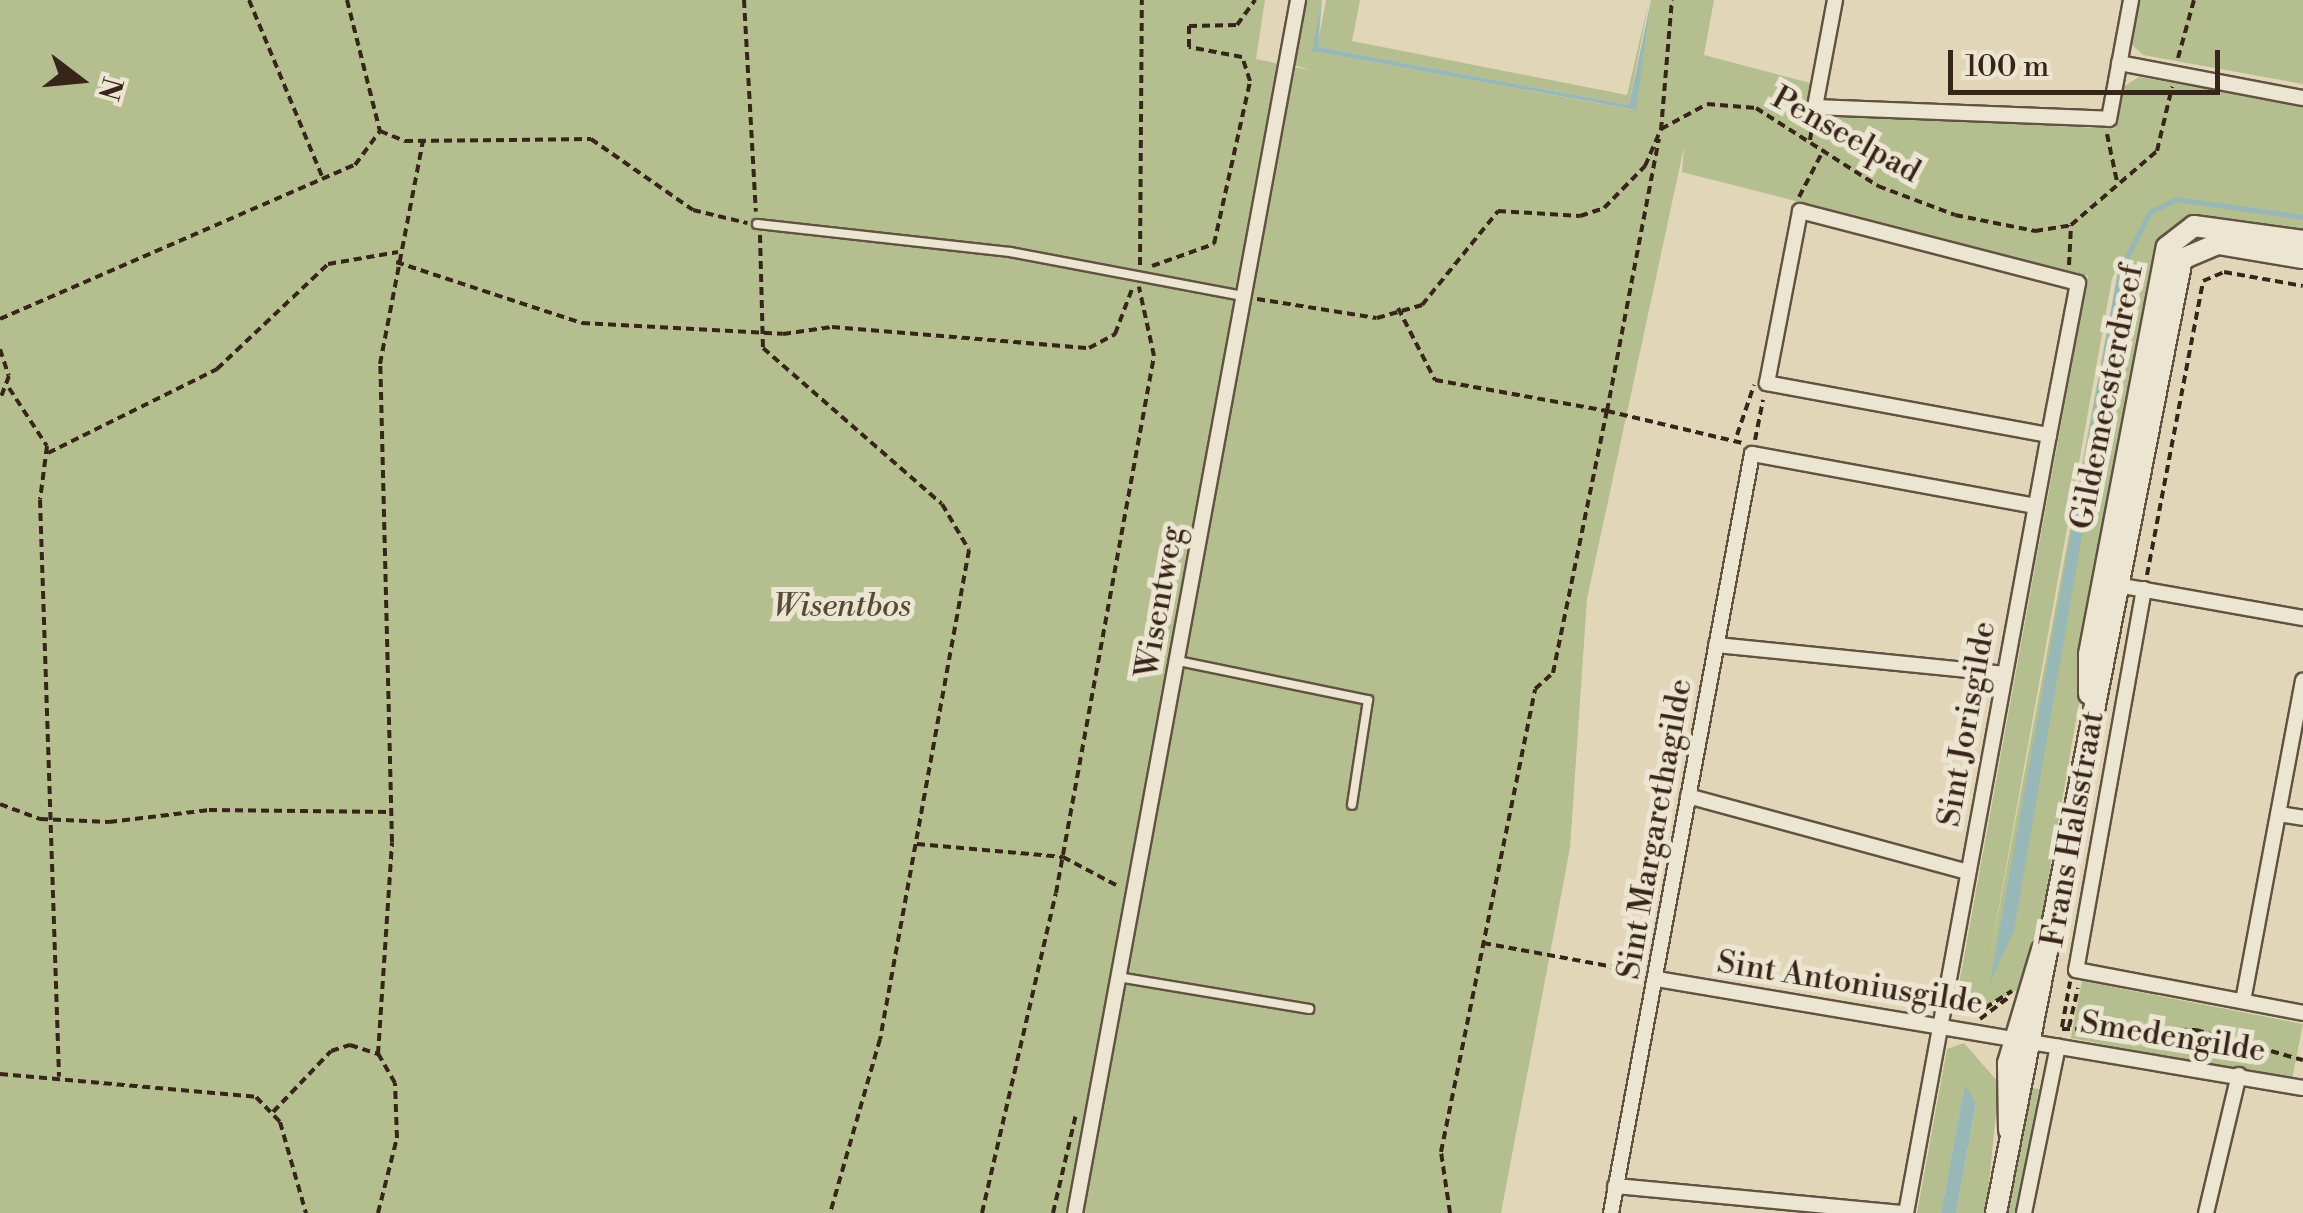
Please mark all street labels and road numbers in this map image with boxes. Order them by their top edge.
street label: Penseelpad [1765,79,1927,191]
street label: Gildemeesterdreef [2062,261,2152,533]
street label: Wisentweg [1128,523,1192,681]
street label: Sint Jorisgilde [1930,618,2004,830]
street label: Sint Margarethagilde [1610,676,1700,982]
street label: Frans Halsstraat [2033,708,2113,950]
street label: Sint Antoniusgilde [1714,943,1986,1023]
street label: Smedengilde [2078,1003,2268,1071]

